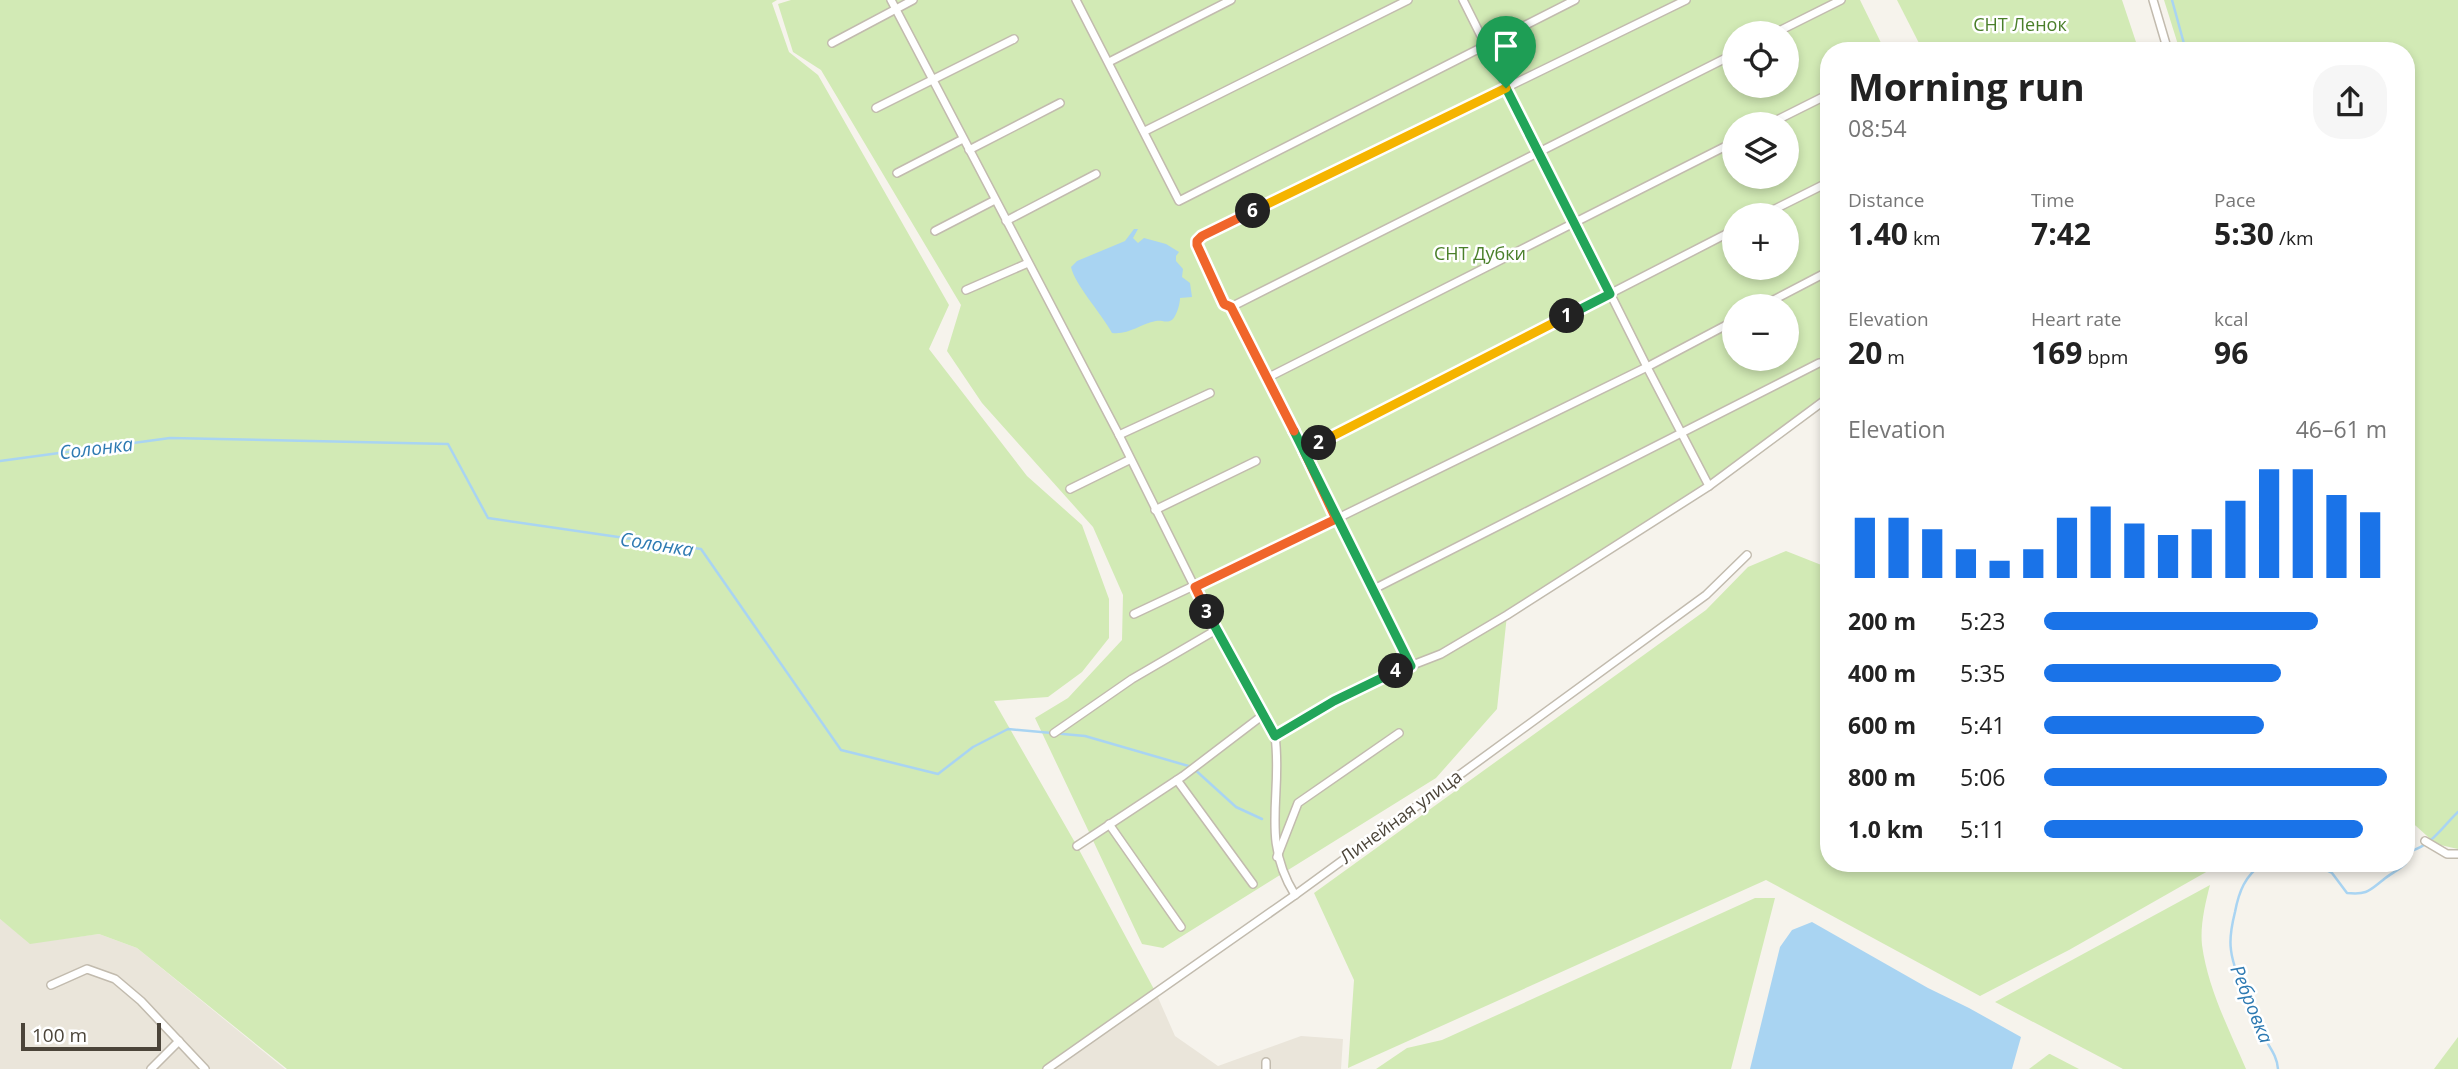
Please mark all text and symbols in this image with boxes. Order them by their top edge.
park label: СНТ Ленок [1973,12,2067,36]
pin [1476,16,1536,88]
map controls [1722,21,1799,371]
button: locate [1722,21,1799,98]
icon: arrive [1487,27,1525,65]
text: Morning run [1848,60,2085,112]
button: share [2313,65,2387,139]
button: layers [1722,112,1799,189]
text: 08:54 [1848,112,1907,144]
text: Distance [1848,187,1924,213]
text: Time [2031,187,2075,213]
text: Pace [2214,187,2256,213]
pin: 6 [1236,194,1270,228]
text: 6 [1247,197,1258,223]
button: + [1722,203,1799,280]
text: 1.40 [1848,213,1908,254]
text: 7:42 [2031,213,2091,254]
text: 5:30 [2214,213,2274,254]
text: km [1908,225,1941,251]
text: /km [2274,225,2314,251]
park label: СНТ Дубки [1434,241,1526,265]
button: − [1722,294,1799,371]
pin: 1 [1550,298,1584,334]
text: 1 [1561,302,1572,328]
text: Elevation [1848,306,1929,332]
text: Heart rate [2031,306,2121,332]
text: kcal [2214,306,2248,332]
text: 20 [1848,332,1882,373]
text: 169 [2031,332,2082,373]
text: 96 [2214,332,2248,373]
text: m [1882,344,1905,370]
text: bpm [2082,344,2128,370]
text: Elevation [1848,413,1946,445]
text: 46–61 m [2296,413,2387,445]
pin: 2 [1302,426,1336,460]
text: 2 [1313,429,1324,455]
water label: Солонка [58,431,135,465]
water label: Солонка [618,525,696,563]
pin: 3 [1190,594,1224,630]
text: 3 [1201,598,1212,624]
text: 200 m [1848,605,1916,637]
text: 5:23 [1960,605,2006,637]
pin: 4 [1378,654,1414,688]
text: 4 [1390,657,1401,683]
text: 400 m [1848,657,1916,689]
text: 5:35 [1960,657,2006,689]
text: 600 m [1848,709,1916,741]
text: 5:41 [1960,709,2006,741]
text: 800 m [1848,761,1916,793]
text: 5:06 [1960,761,2006,793]
street label: Линейная улица [1335,764,1466,869]
text: 1.0 km [1848,813,1924,845]
text: 5:11 [1960,813,2006,845]
water label: Ребровка [2225,961,2280,1047]
scale bar [21,1020,161,1052]
text: 100 m [32,1022,87,1048]

